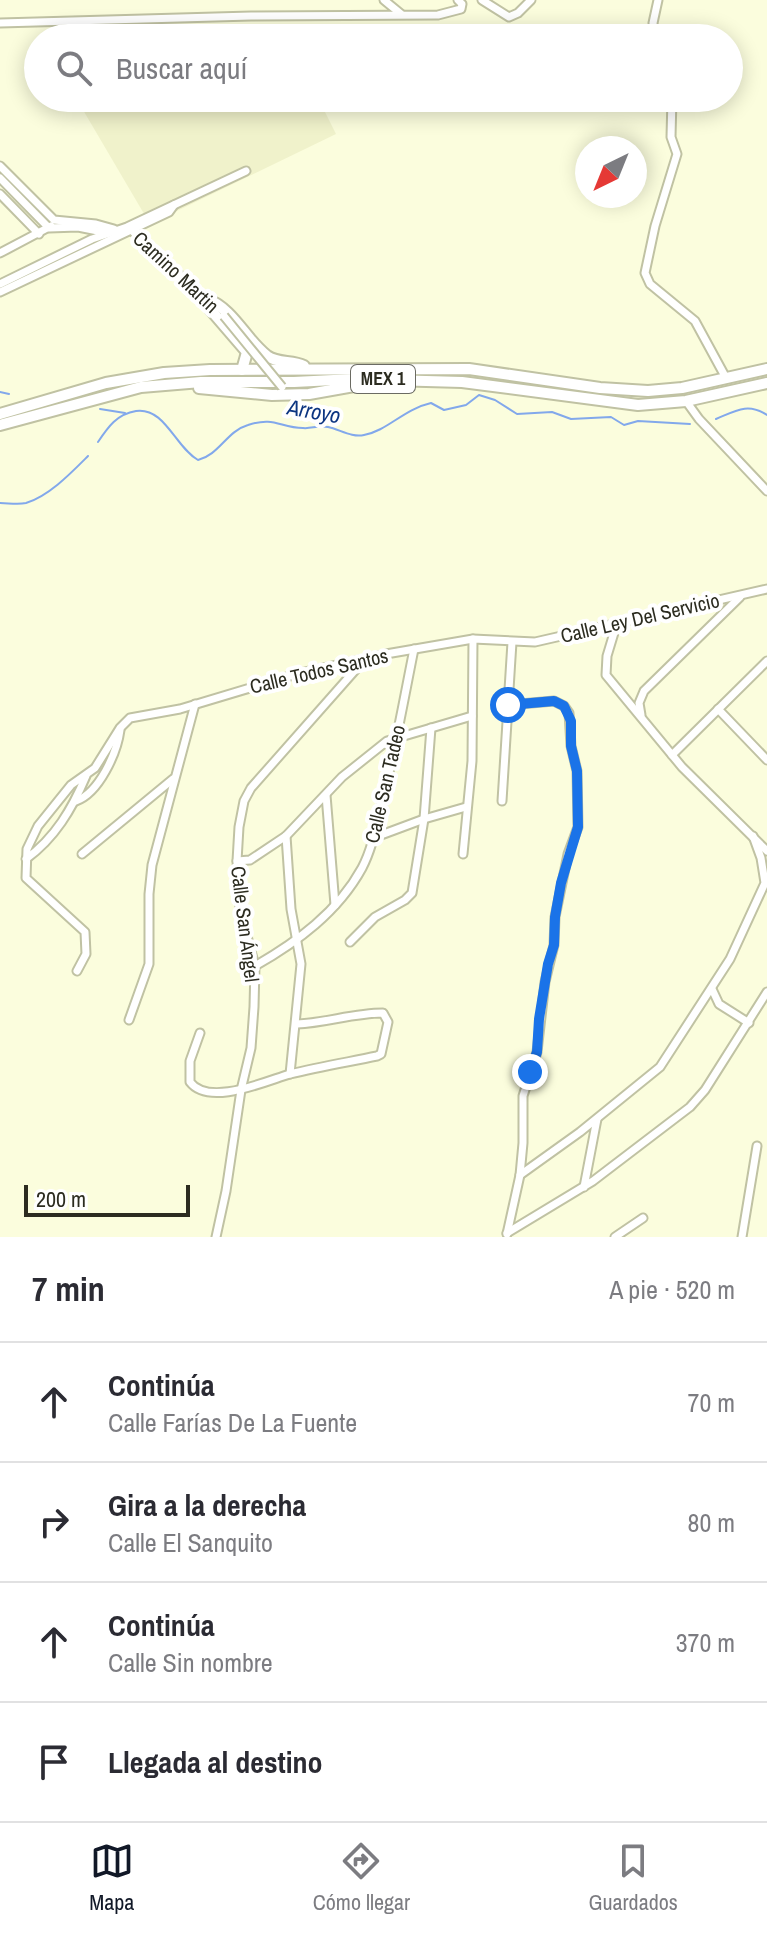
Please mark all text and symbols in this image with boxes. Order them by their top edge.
search box [24,24,743,112]
icon: search [52,46,96,90]
text: Buscar aquí [116,48,247,88]
north arrow [575,136,647,208]
street label: Camino Martin [127,225,225,318]
road number: MEX 1 [351,365,415,393]
water label: Arroyo [284,391,343,430]
street label: Calle Ley Del Servicio [558,586,722,649]
street label: Calle Todos Santos [247,641,391,700]
route start [490,687,526,723]
street label: Calle San Tadeo [358,722,411,846]
street label: Calle San Ángel [225,864,266,984]
route end [512,1054,548,1090]
scale bar [24,1181,190,1217]
text: 200 m [36,1184,86,1214]
text: 7 min [32,1266,105,1312]
text: A pie · 520 m [609,1272,735,1307]
text: Continúa [108,1365,215,1405]
icon: ahead [32,1380,76,1424]
text: 70 m [688,1385,735,1420]
text: Calle Farías De La Fuente [108,1405,357,1440]
text: Gira a la derecha [108,1485,306,1525]
icon: right [32,1500,76,1544]
text: 80 m [688,1505,735,1540]
text: Calle El Sanquito [108,1525,273,1560]
text: Continúa [108,1605,215,1645]
icon: ahead [32,1620,76,1664]
text: 370 m [676,1625,735,1660]
text: Calle Sin nombre [108,1645,273,1680]
icon: arrive [32,1740,76,1784]
text: Llegada al destino [108,1742,323,1782]
tab: Mapa [89,1839,134,1917]
tab: Cómo llegar [313,1839,410,1917]
tab: Guardados [589,1839,678,1917]

